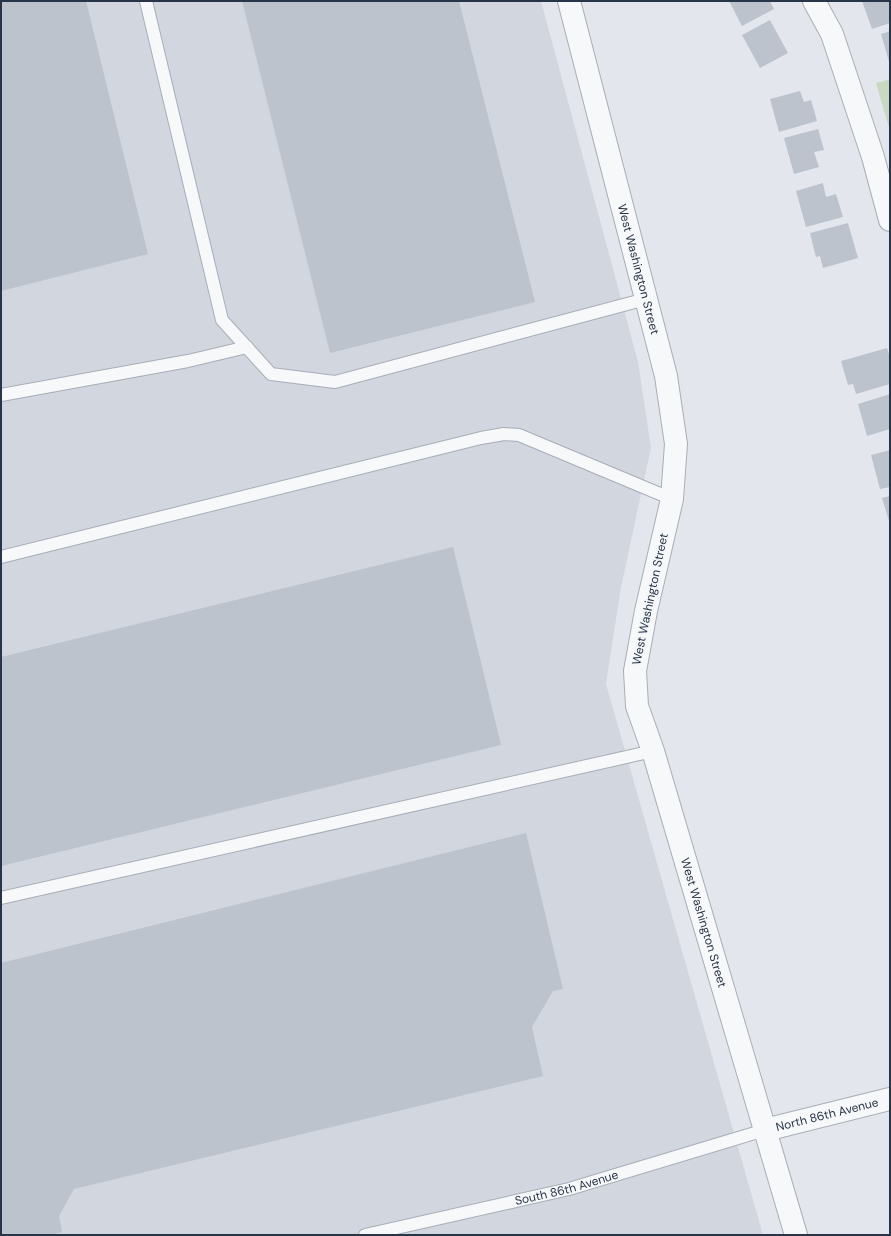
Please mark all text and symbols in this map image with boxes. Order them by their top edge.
street label: West Washington Street [614,202,663,336]
street label: West Washington Street [628,531,672,666]
street label: West Washington Street [677,856,731,990]
street label: North 86th Avenue [774,1094,880,1135]
street label: South 86th Avenue [513,1167,620,1209]

